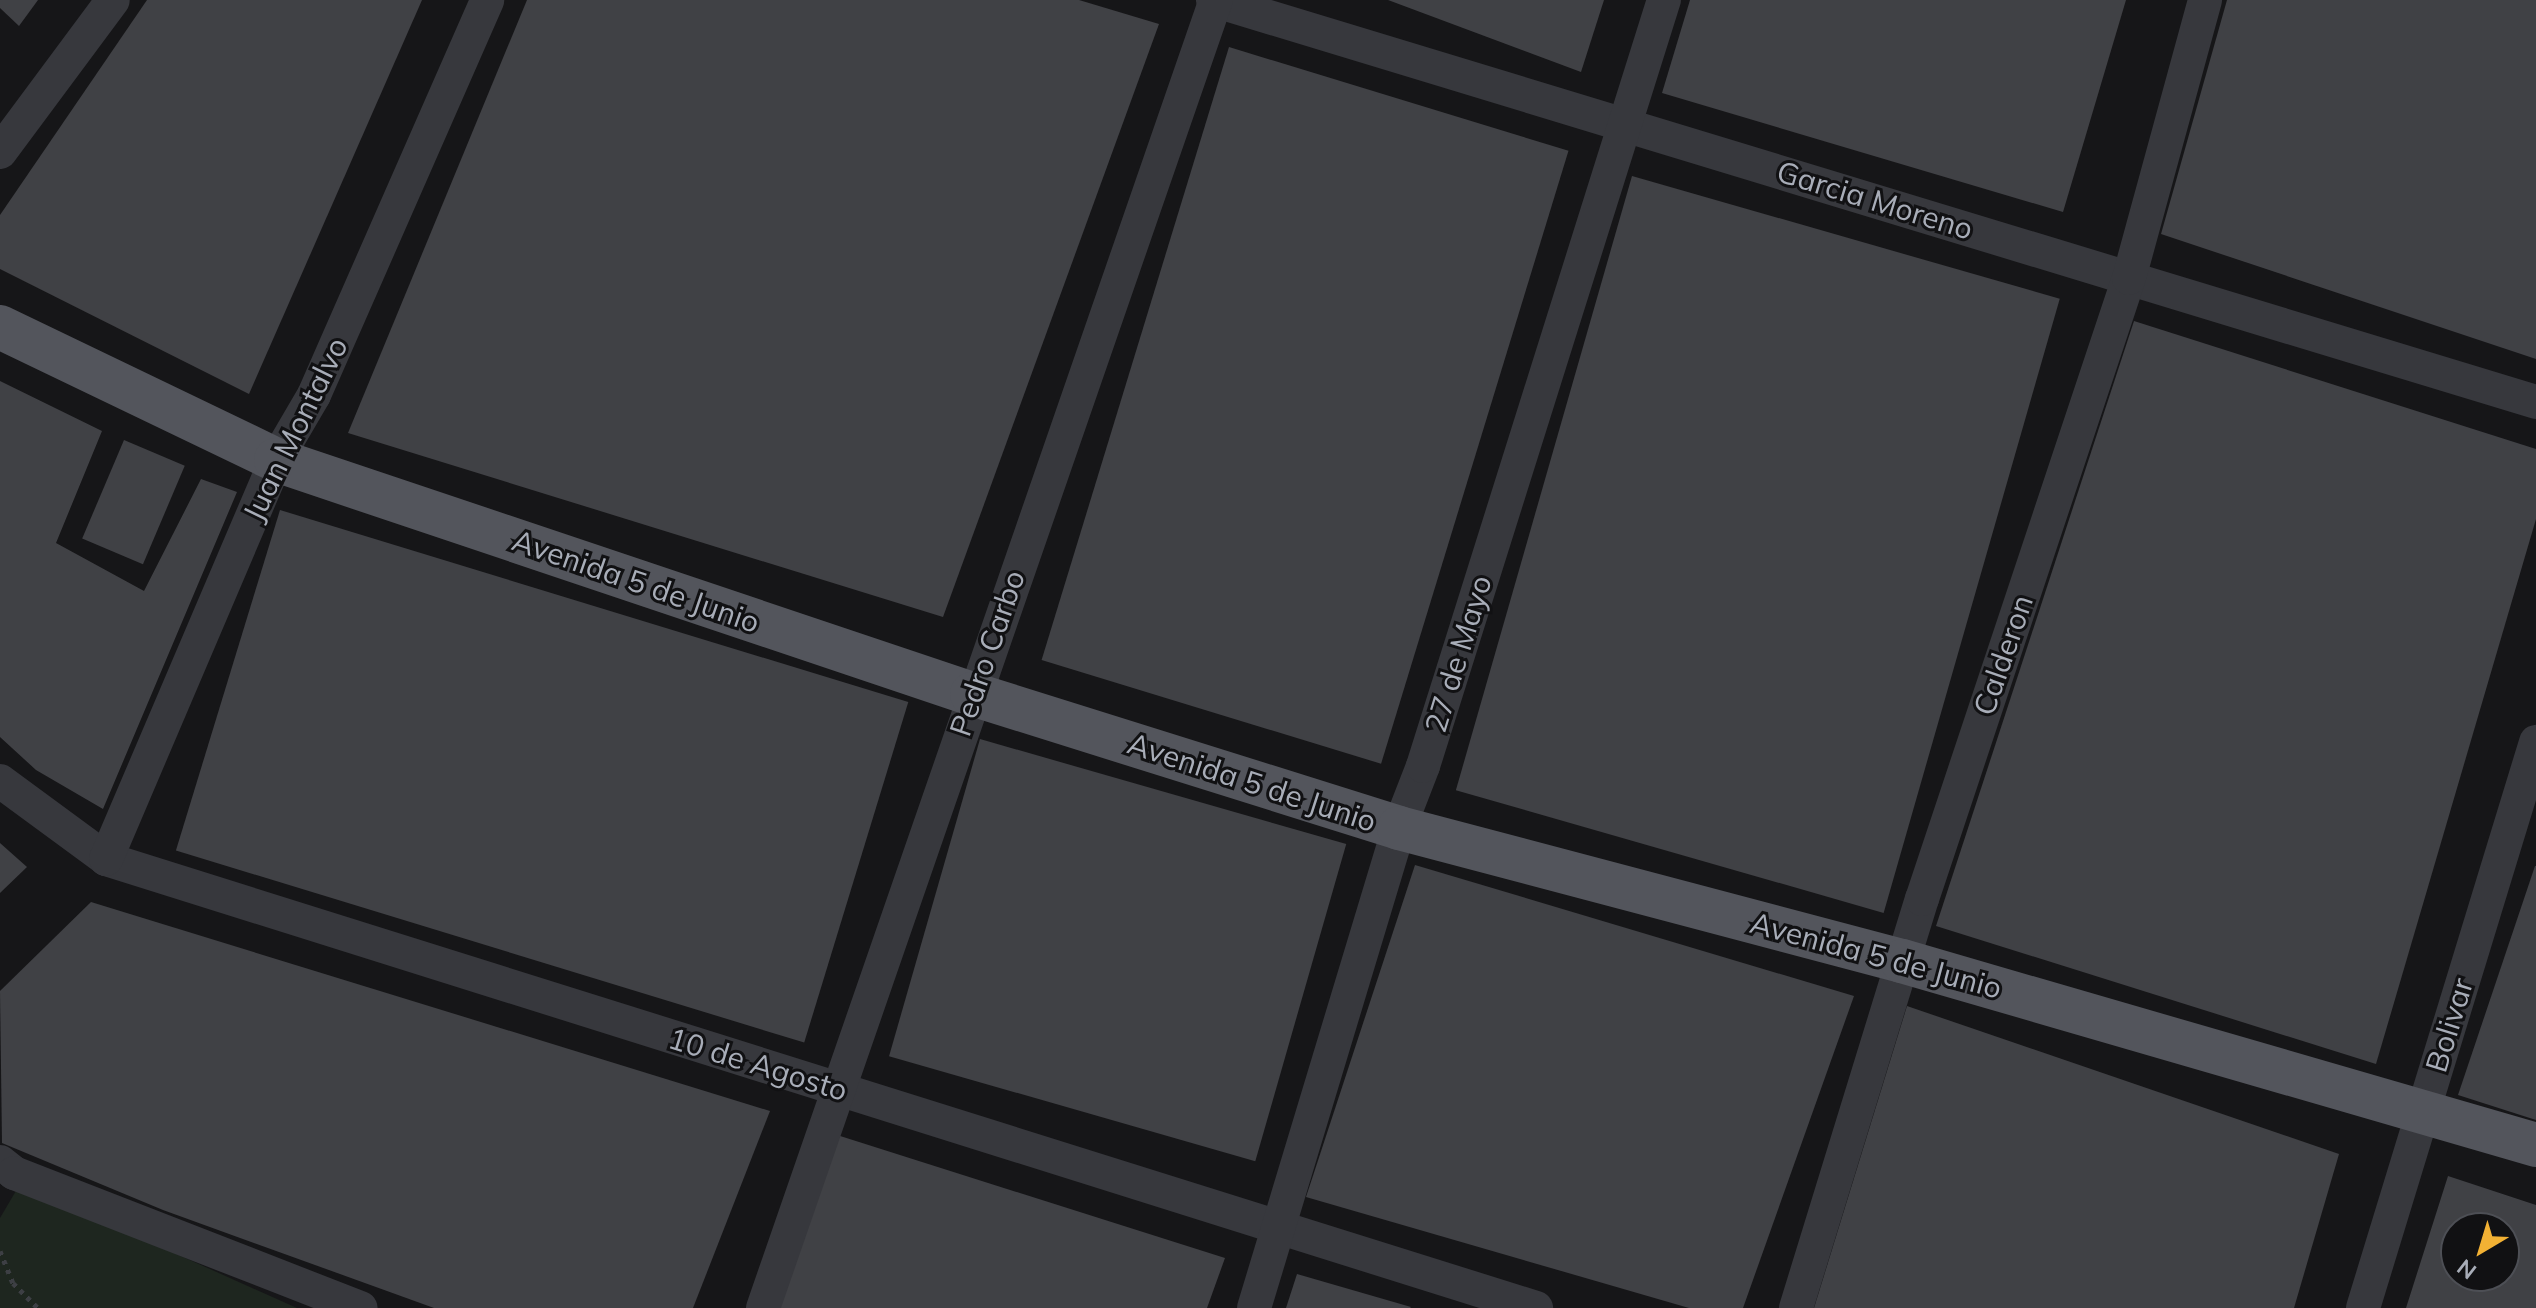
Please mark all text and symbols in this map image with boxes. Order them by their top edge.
street label: Garcia Moreno [1773,153,1977,247]
street label: Juan Montalvo [235,331,355,527]
street label: Avenida 5 de Junio [508,522,764,640]
street label: Pedro Carbo [942,565,1032,741]
street label: 27 de Mayo [1417,571,1499,737]
street label: Calderon [1966,590,2040,720]
street label: Avenida 5 de Junio [1123,725,1381,839]
street label: Avenida 5 de Junio [1746,904,2006,1006]
street label: Bolivar [2418,974,2480,1076]
street label: 10 de Agosto [664,1020,852,1108]
north arrow [2440,1212,2520,1292]
text: N [2451,1253,2482,1285]

